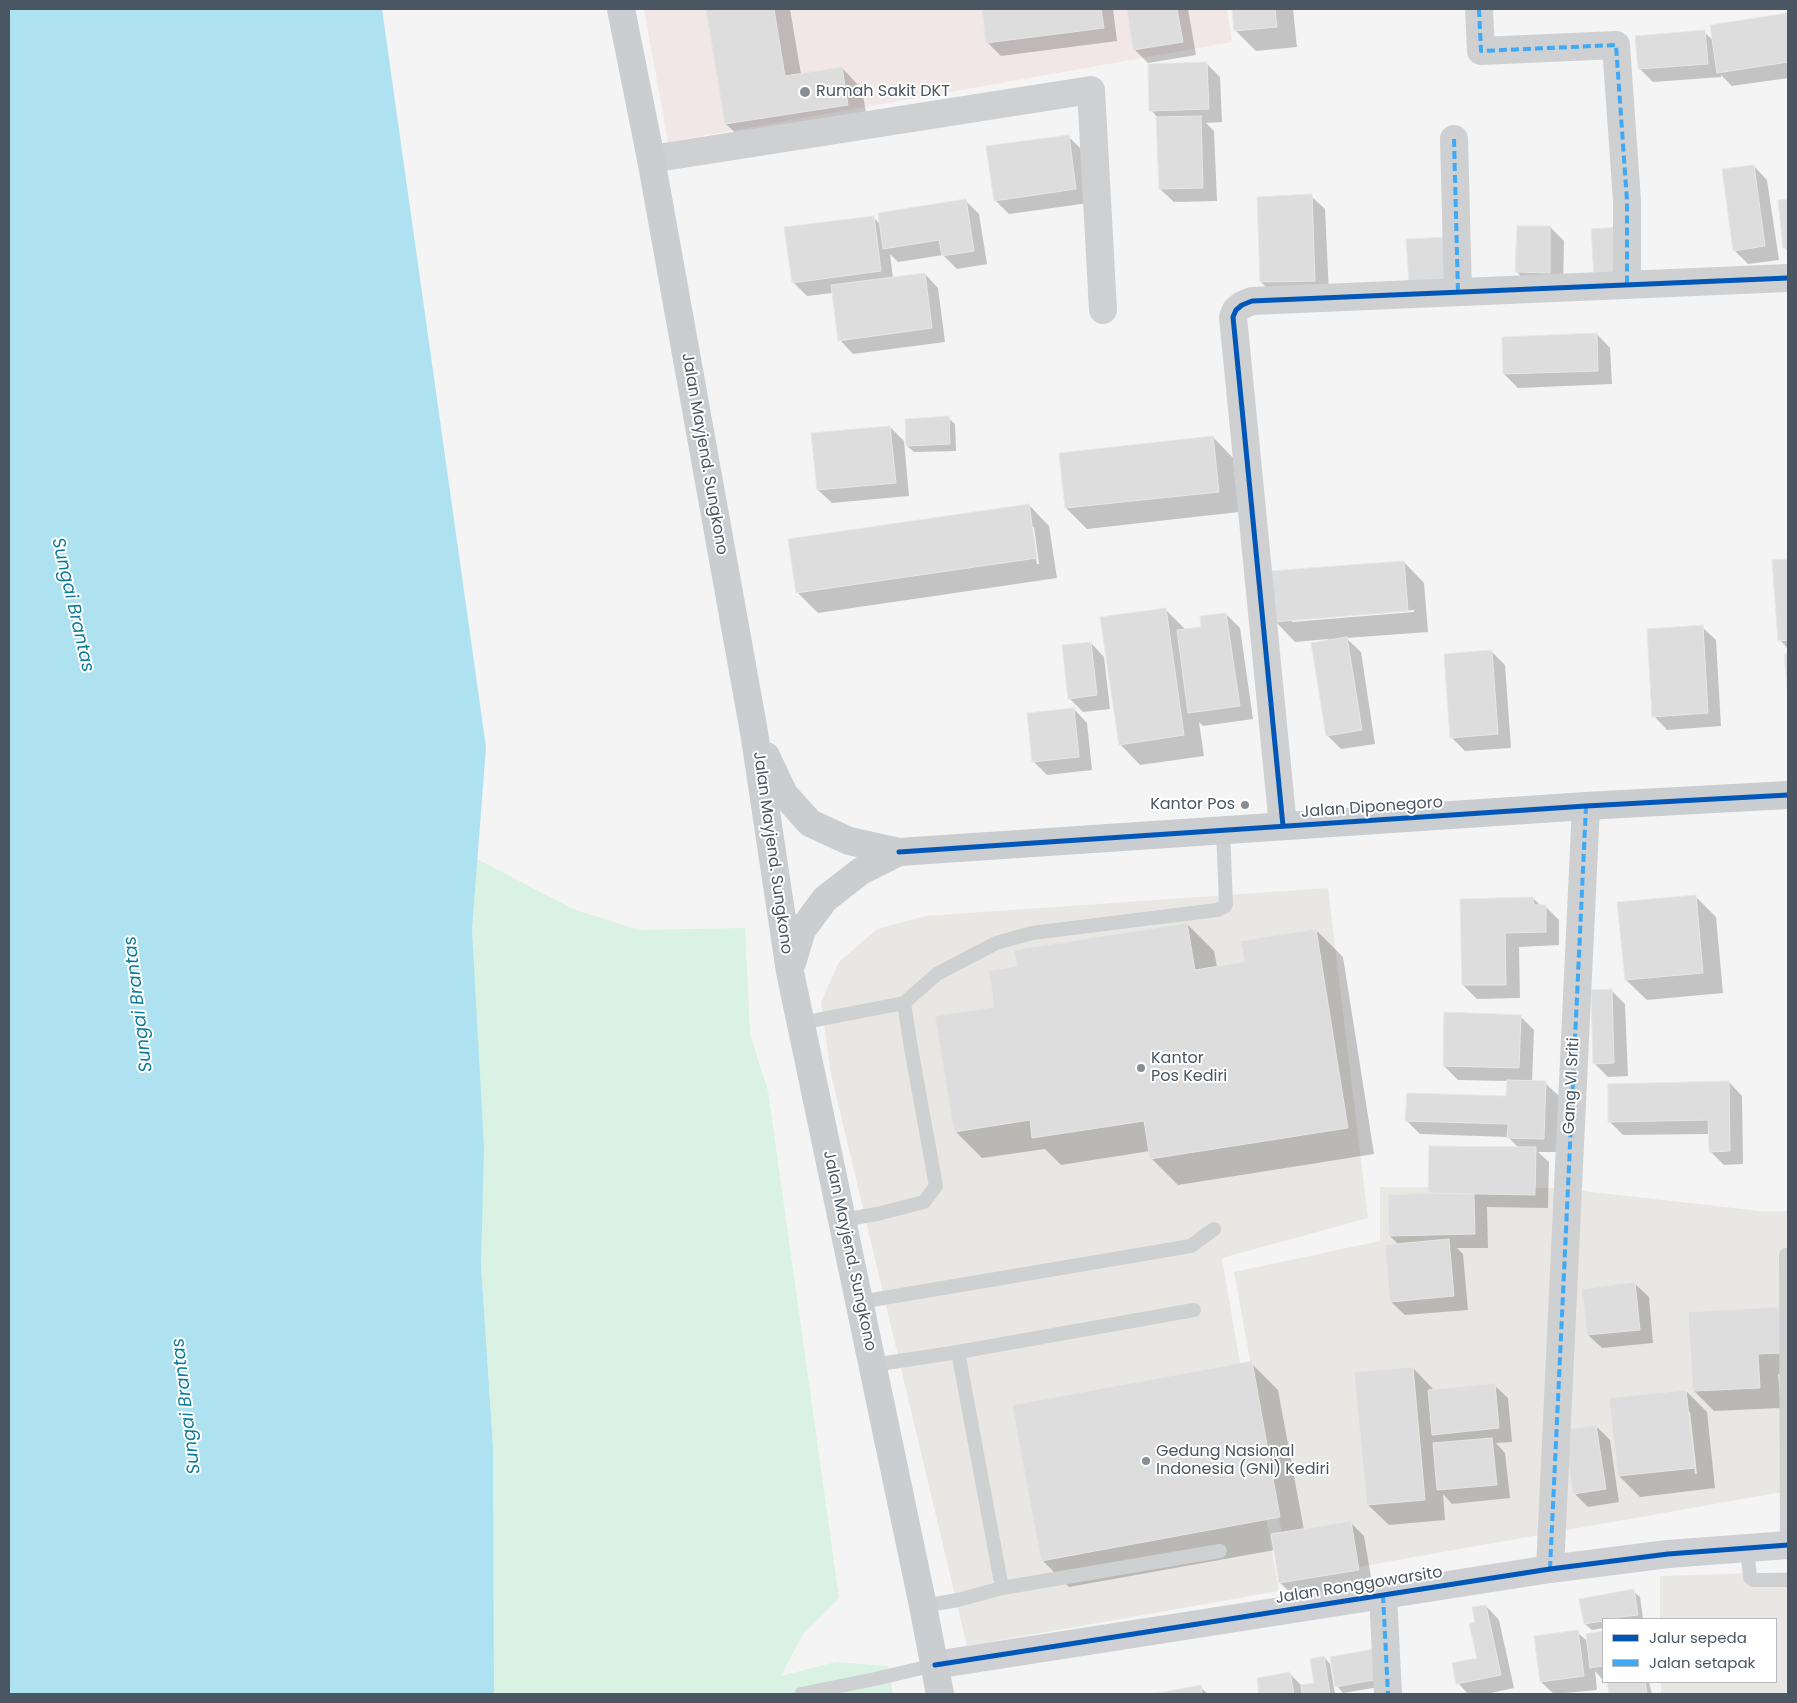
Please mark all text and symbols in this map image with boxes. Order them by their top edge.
place label: Rumah Sakit DKT [816,82,950,102]
marker: Rumah Sakit DKT [798,85,812,99]
street label: Jalan Mayjend. Sungkono [677,352,731,556]
water label: Sungai Brantas [46,536,98,674]
street label: Jalan Mayjend. Sungkono [748,750,796,956]
street label: Jalan Diponegoro [1300,793,1444,823]
place label: Kantor Pos [1150,795,1235,815]
marker: Kantor Pos [1239,799,1251,811]
water label: Sungai Brantas [120,935,158,1073]
street label: Gang VI Sriti [1560,1037,1584,1135]
place label: Kantor Pos Kediri [1151,1049,1227,1087]
marker: Kantor Pos Kediri [1135,1062,1147,1074]
street label: Jalan Mayjend. Sungkono [818,1149,880,1353]
water label: Sungai Brantas [168,1337,206,1475]
place label: Gedung Nasional Indonesia (GNI) Kediri [1156,1442,1329,1480]
marker: Gedung Nasional Indonesia (GNI) Kediri [1140,1455,1152,1467]
street label: Jalan Ronggowarsito [1274,1563,1444,1609]
legend [1602,1618,1777,1683]
text: Jalur sepeda [1649,1627,1747,1648]
text: Jalan setapak [1649,1652,1755,1673]

